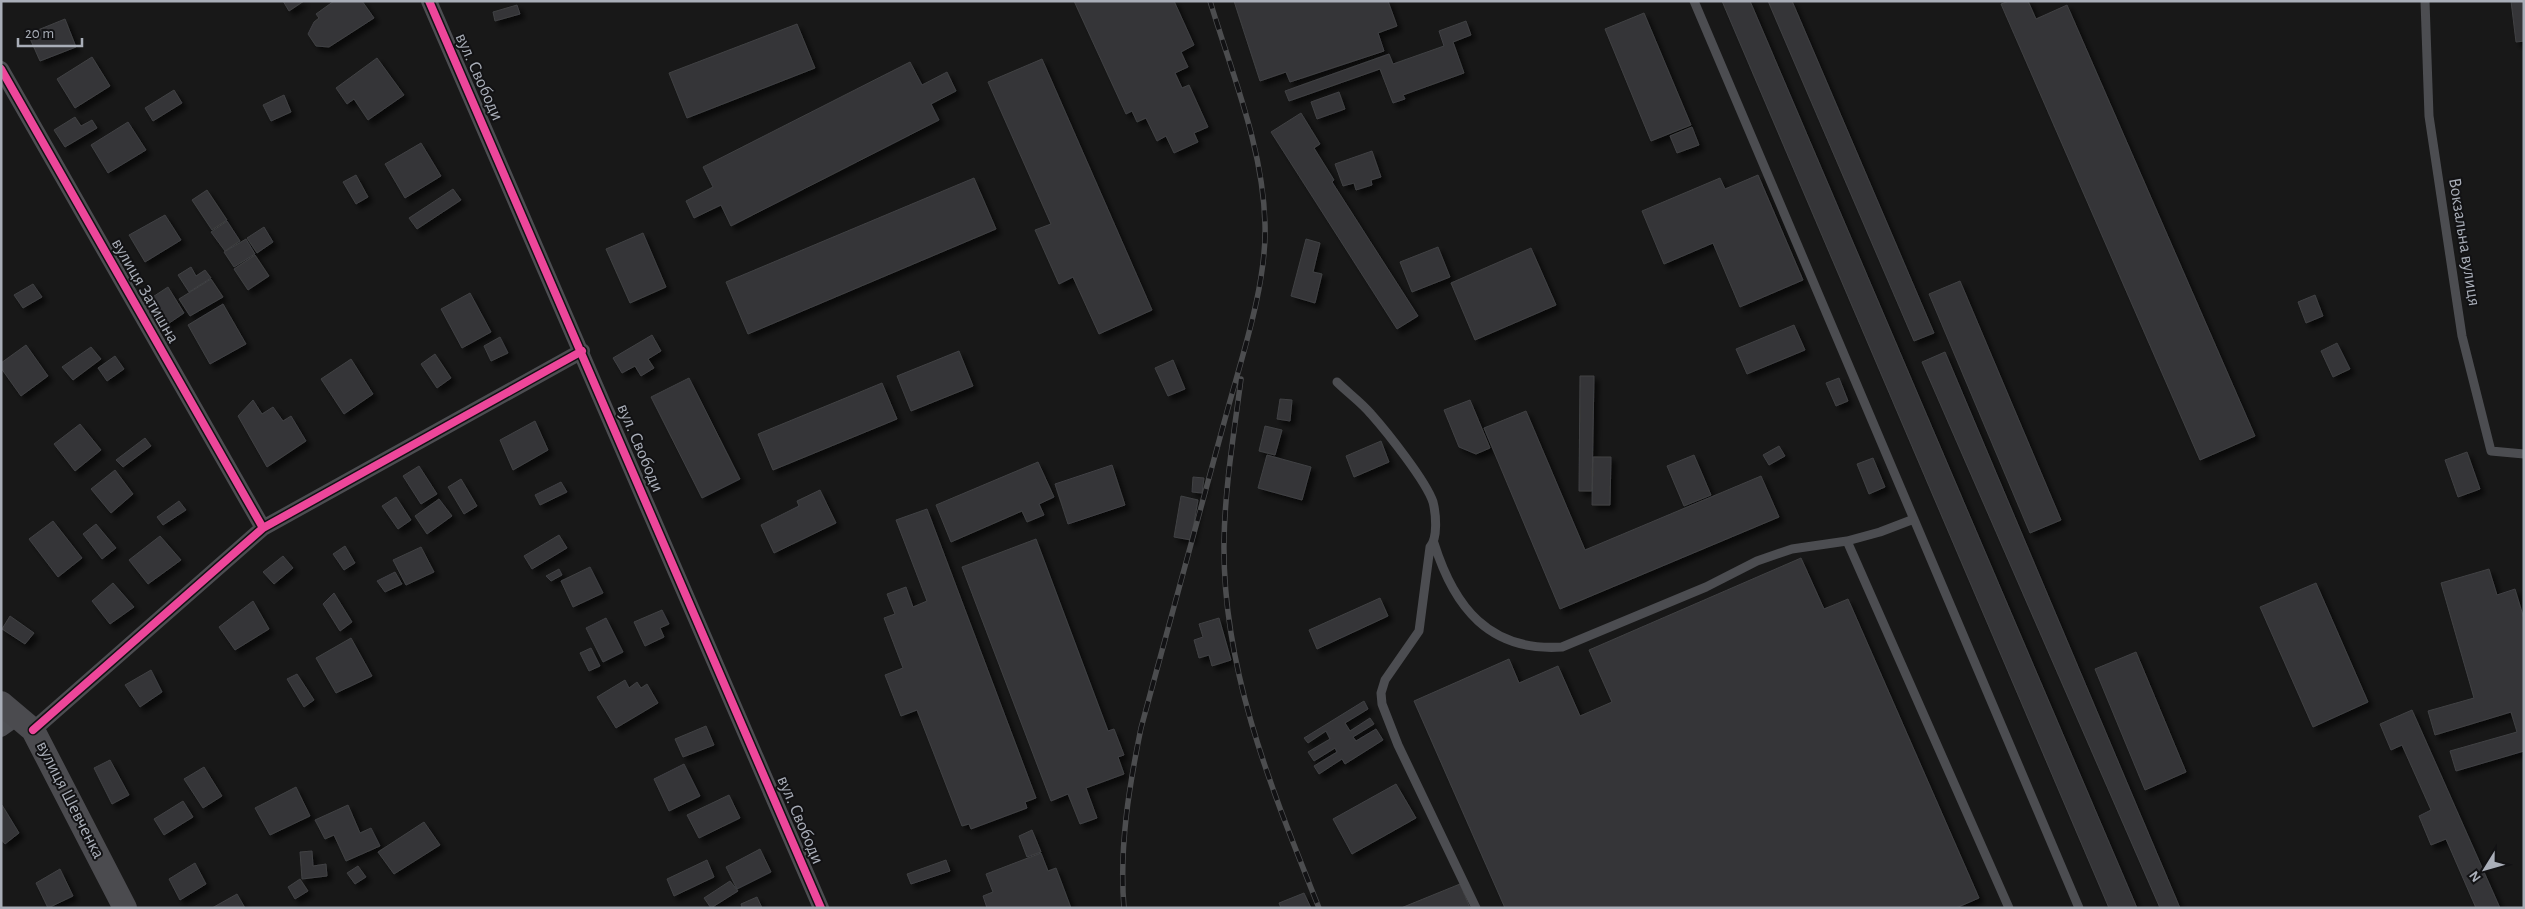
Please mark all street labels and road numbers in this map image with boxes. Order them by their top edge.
street label: вул. Свободи [452,30,507,124]
street label: Вокзальна вулиця [2445,176,2483,308]
street label: вулиця Затишна [108,236,182,346]
street label: вул. Свободи [613,401,668,495]
street label: вулиця Шевченка [33,738,107,862]
street label: вул. Свободи [773,773,828,867]

